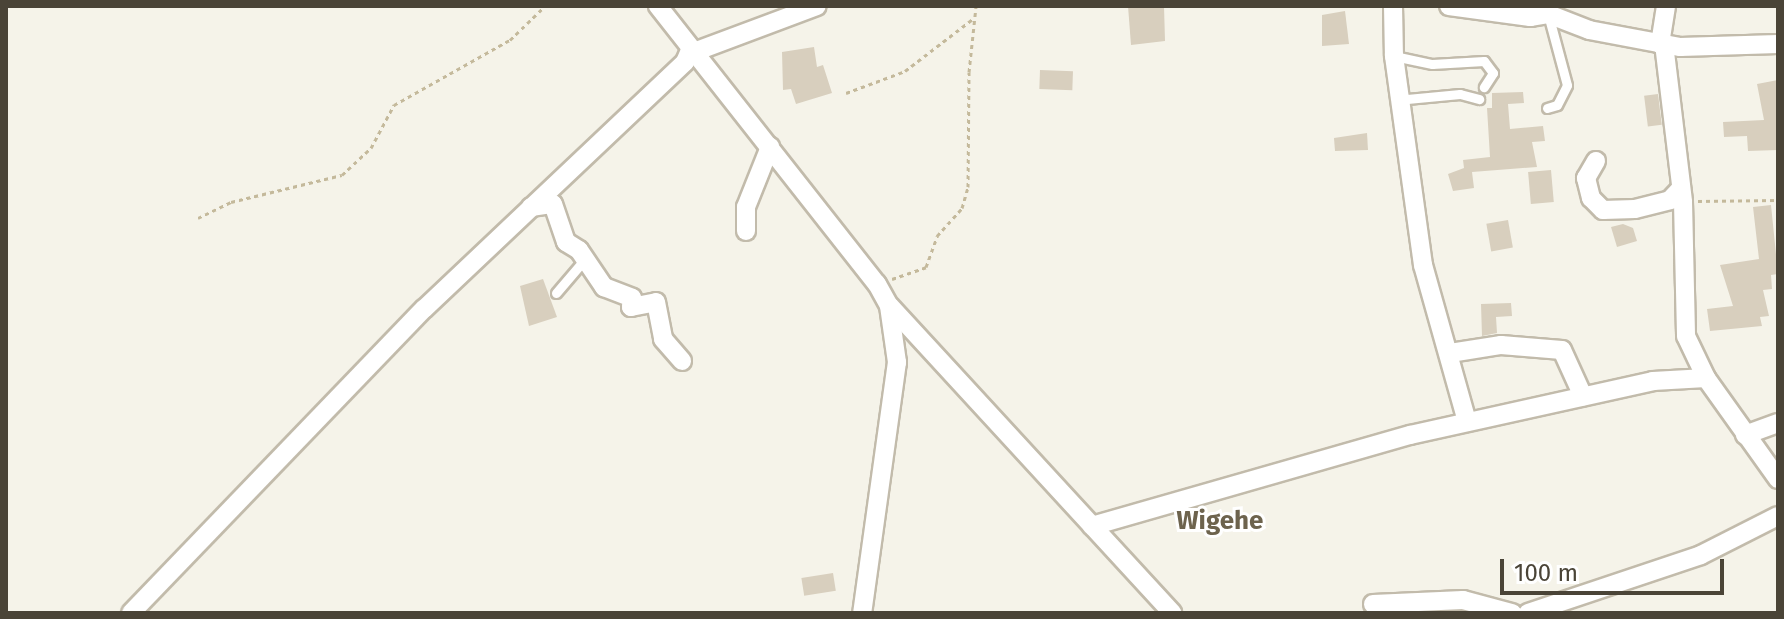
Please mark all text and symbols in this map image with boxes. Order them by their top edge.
district label: Wigehe [1177,505,1263,537]
scale bar [1504,543,1728,593]
text: 100 m [1514,559,1578,587]

